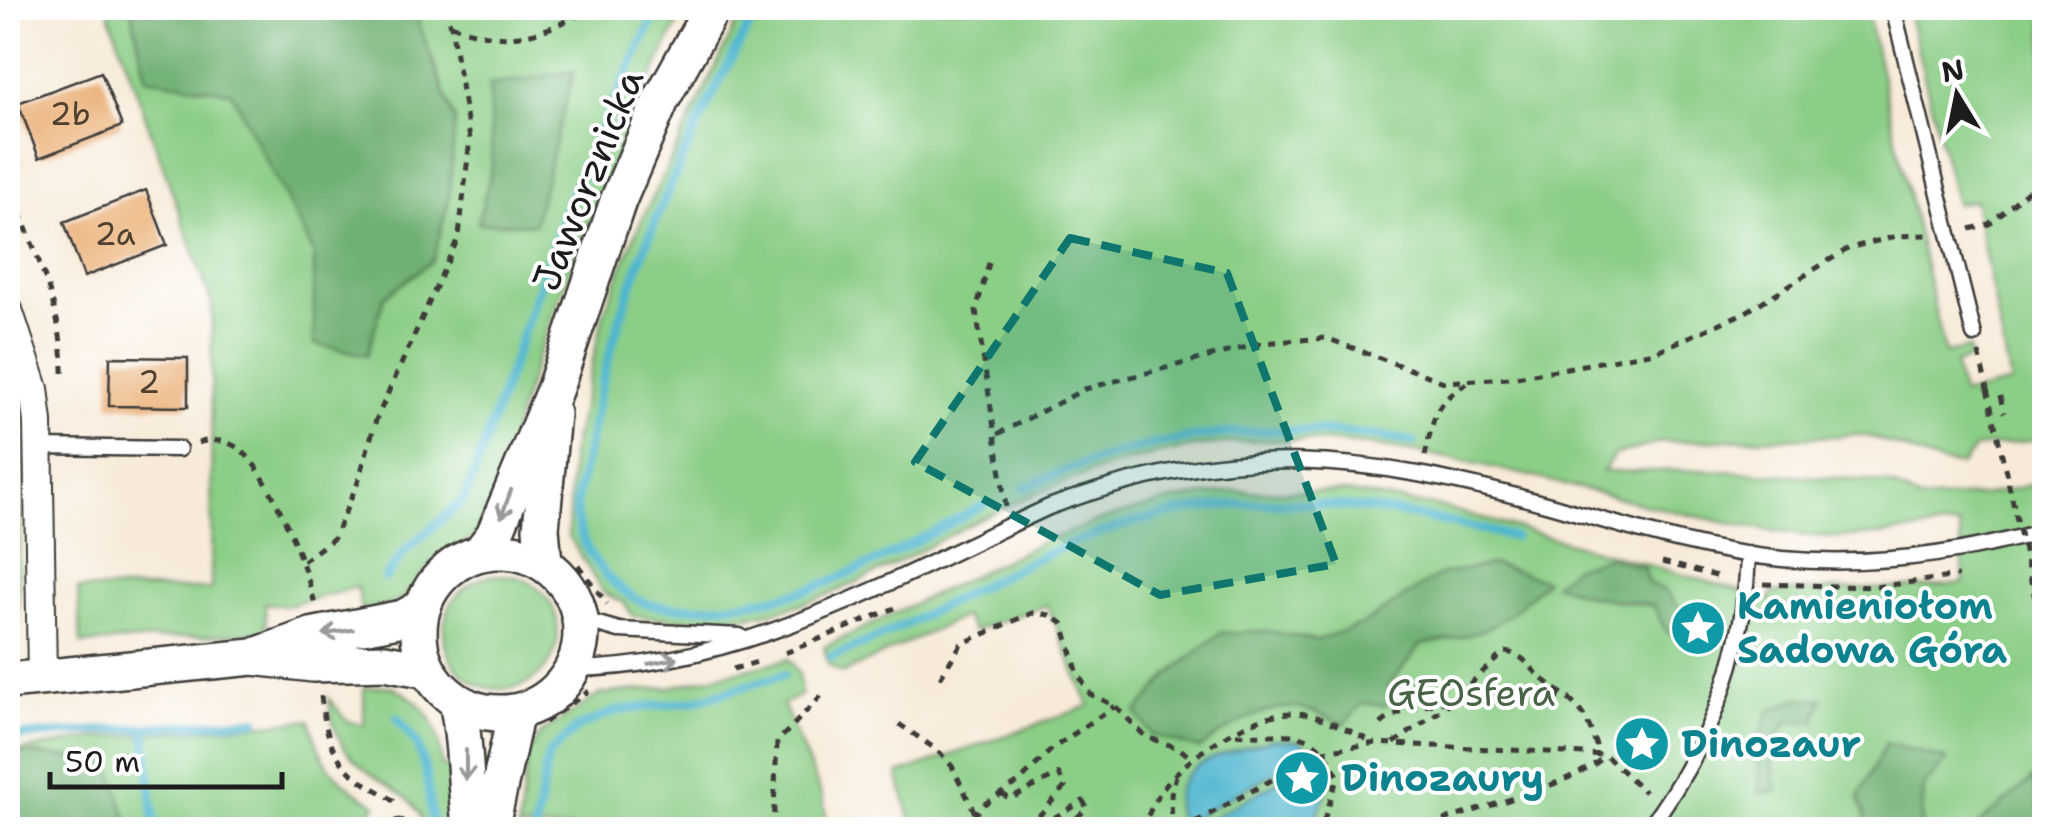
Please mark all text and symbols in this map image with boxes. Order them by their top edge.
north arrow [1907,45,2007,145]
text: N [1938,50,1967,91]
street label: Jaworznicka [520,61,655,298]
house number: 2b [49,92,91,135]
house number: 2a [94,212,136,255]
house number: 2 [138,360,160,403]
one-way arrow [495,489,513,519]
place label: Kamieniołom Sadowa Góra [1737,580,2007,675]
place icon: Kamieniołom Sadowa Góra [1668,598,1728,658]
one-way arrow [322,623,354,641]
one-way arrow [646,651,679,670]
park label: GEOsfera [1387,667,1555,718]
place icon: Dinozaur [1612,714,1672,774]
place label: Dinozaur [1681,718,1861,769]
scale bar [50,727,282,789]
text: 50 m [65,741,140,782]
one-way arrow [456,748,476,781]
place icon: Dinozaury [1272,748,1332,808]
place label: Dinozaury [1341,752,1544,803]

